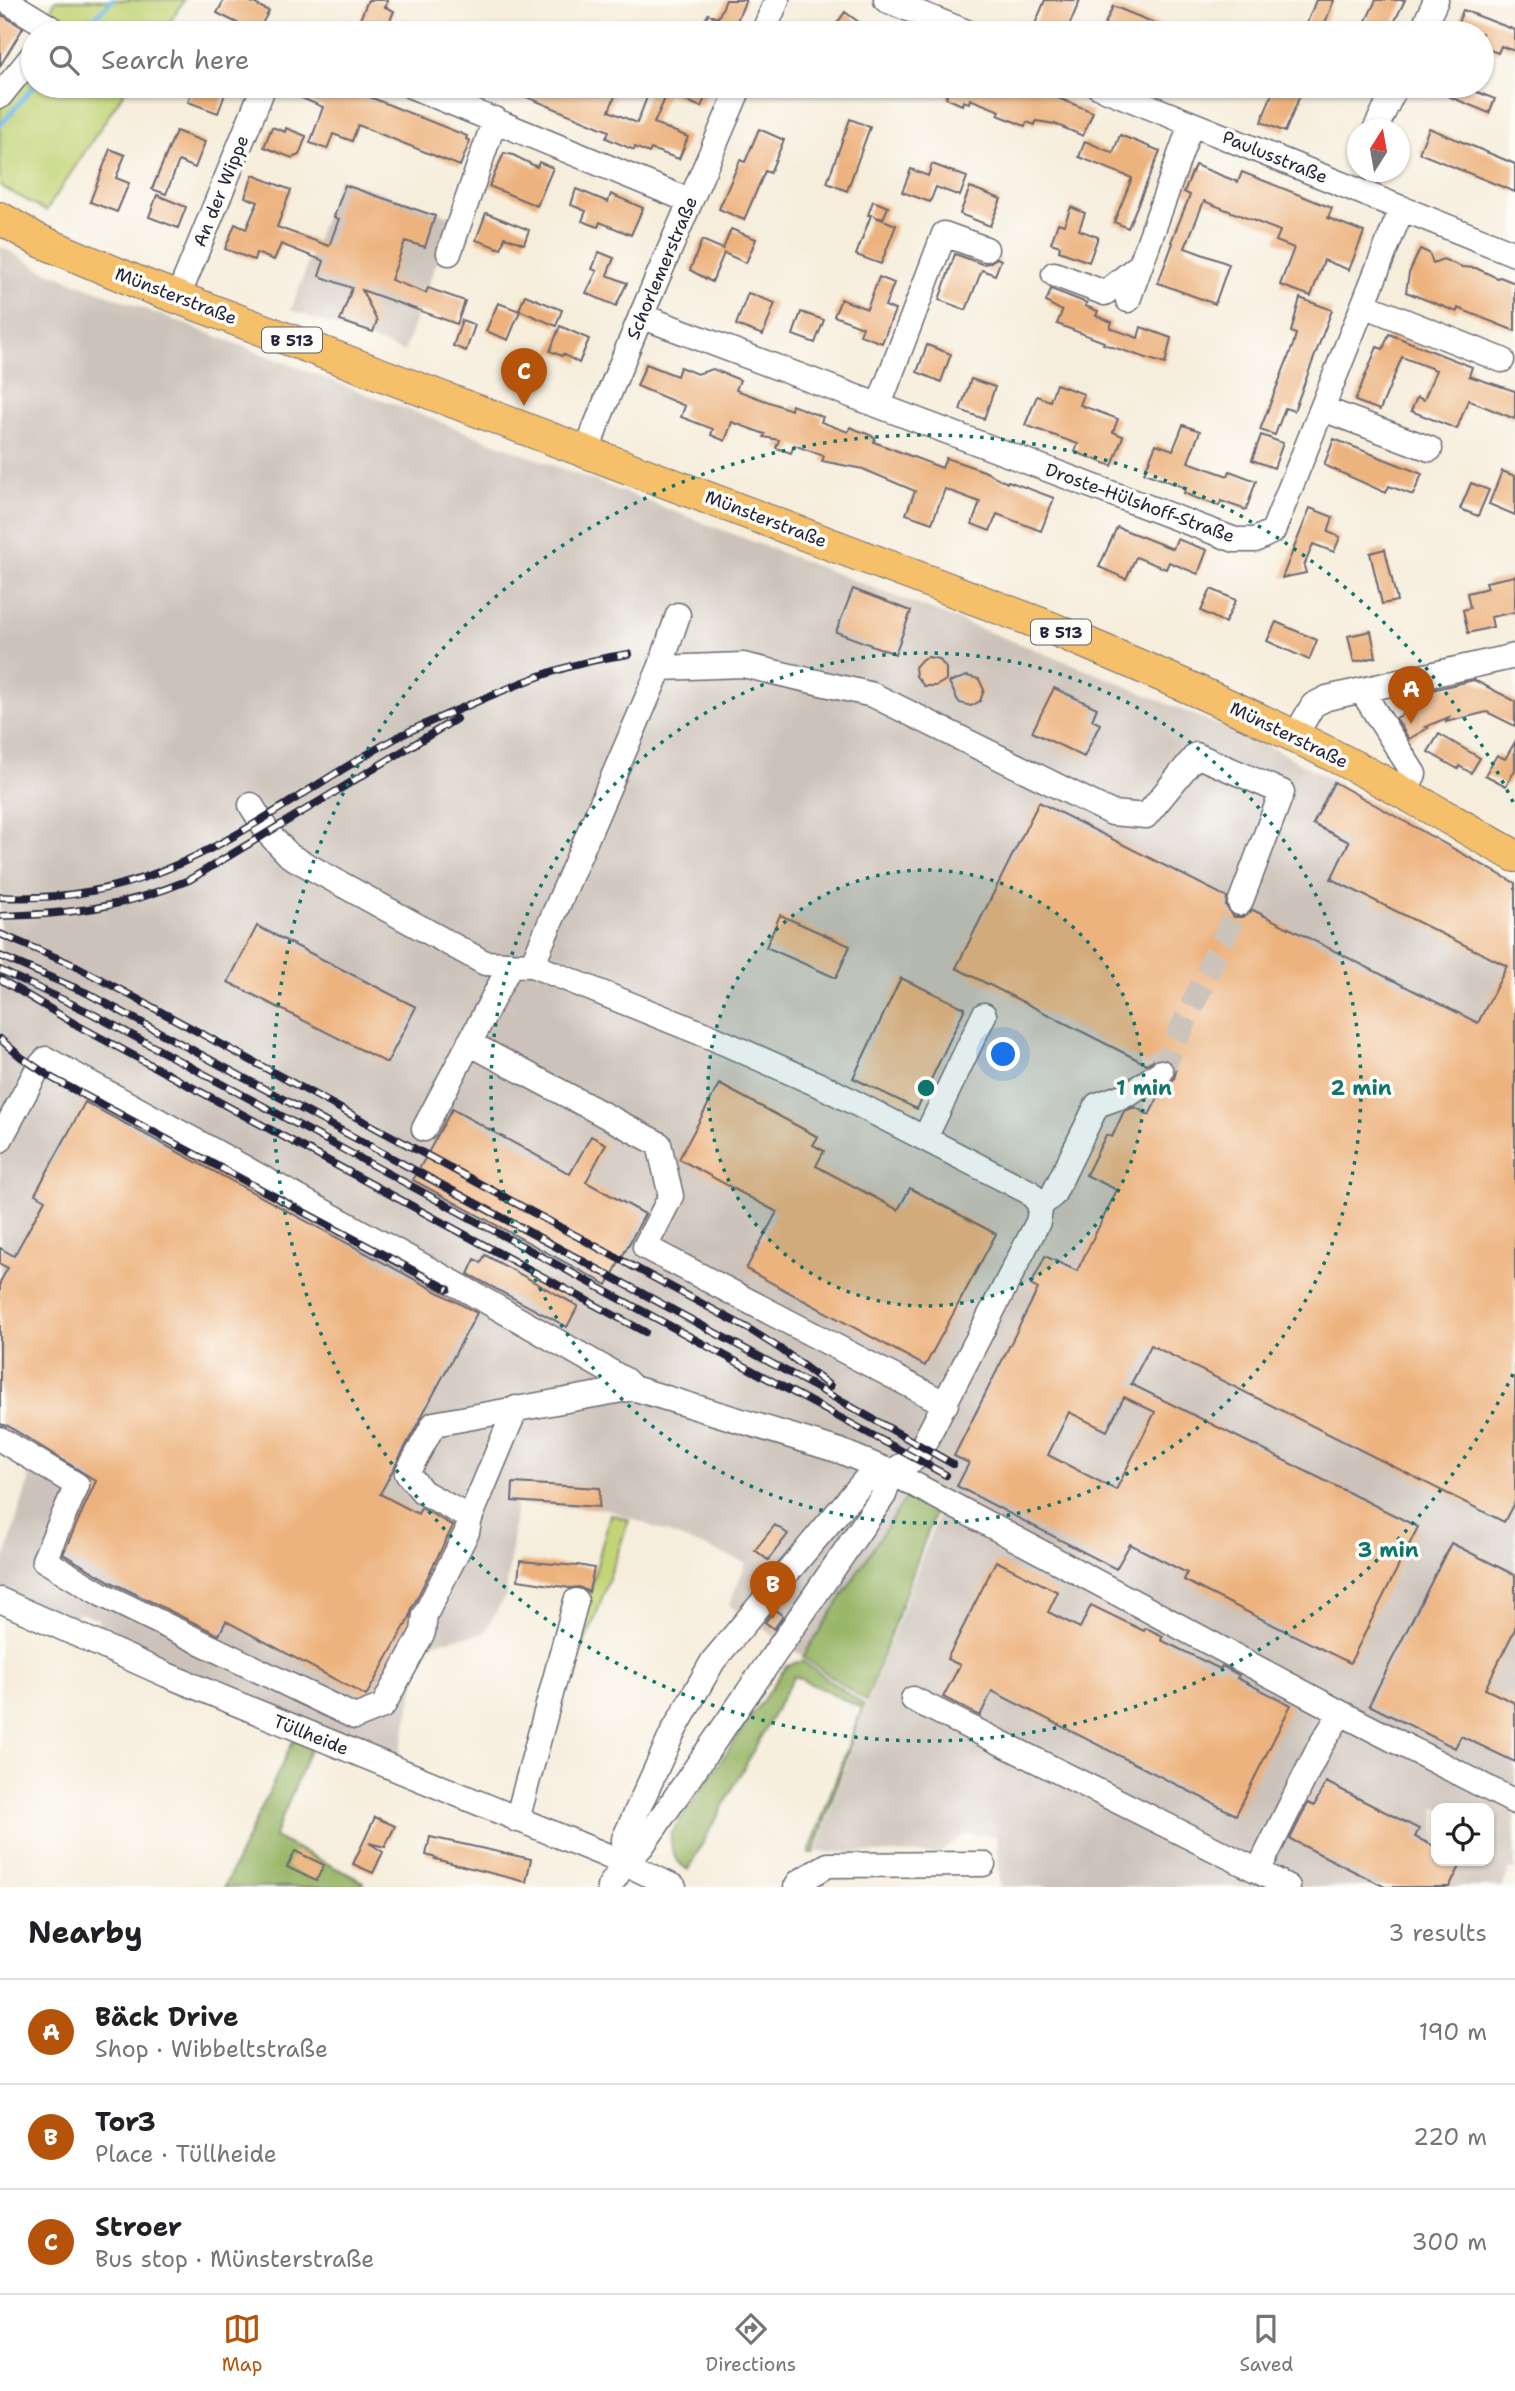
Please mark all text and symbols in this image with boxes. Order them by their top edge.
search box [21,21,1494,98]
icon: search [45,41,83,79]
text: Search here [101,42,250,77]
north arrow [1347,119,1410,182]
street label: Paulusstraße [1219,125,1331,189]
street label: An der Wippe [188,132,254,250]
street label: Schorlemerstraße [621,193,703,343]
street label: Münsterstraße [112,262,240,330]
road number: B 513 [262,328,322,352]
pin: C [501,348,547,406]
street label: Droste-Hülshoff-Straße [1042,458,1238,548]
street label: Münsterstraße [702,485,830,553]
road number: B 513 [1031,620,1091,645]
pin: A [1388,666,1434,724]
street label: Münsterstraße [1226,696,1352,774]
your location [986,1037,1020,1071]
text: 1 min [1116,1074,1172,1102]
text: 2 min [1330,1074,1392,1102]
centre of rings [914,1076,938,1100]
text: 3 min [1357,1536,1419,1564]
pin: B [750,1561,796,1619]
street label: Tüllheide [270,1709,352,1761]
map controls [1431,1803,1494,1866]
button: locate [1431,1803,1494,1866]
text: Nearby [28,1912,143,1953]
text: 3 results [1388,1918,1487,1948]
text: Bäck Drive [95,1999,239,2034]
text: A [42,2017,60,2047]
text: 190 m [1419,2017,1487,2047]
text: Shop · Wibbeltstraße [95,2034,328,2064]
text: Tor3 [95,2104,156,2139]
text: B [44,2122,58,2152]
text: 220 m [1413,2122,1487,2152]
text: Place · Tüllheide [95,2139,277,2169]
text: Stroer [95,2209,182,2244]
text: C [44,2227,58,2257]
text: 300 m [1412,2227,1487,2257]
text: Bus stop · Münsterstraße [95,2244,374,2274]
tab: Map [222,2310,262,2377]
tab: Directions [706,2310,796,2377]
tab: Saved [1239,2310,1293,2377]

